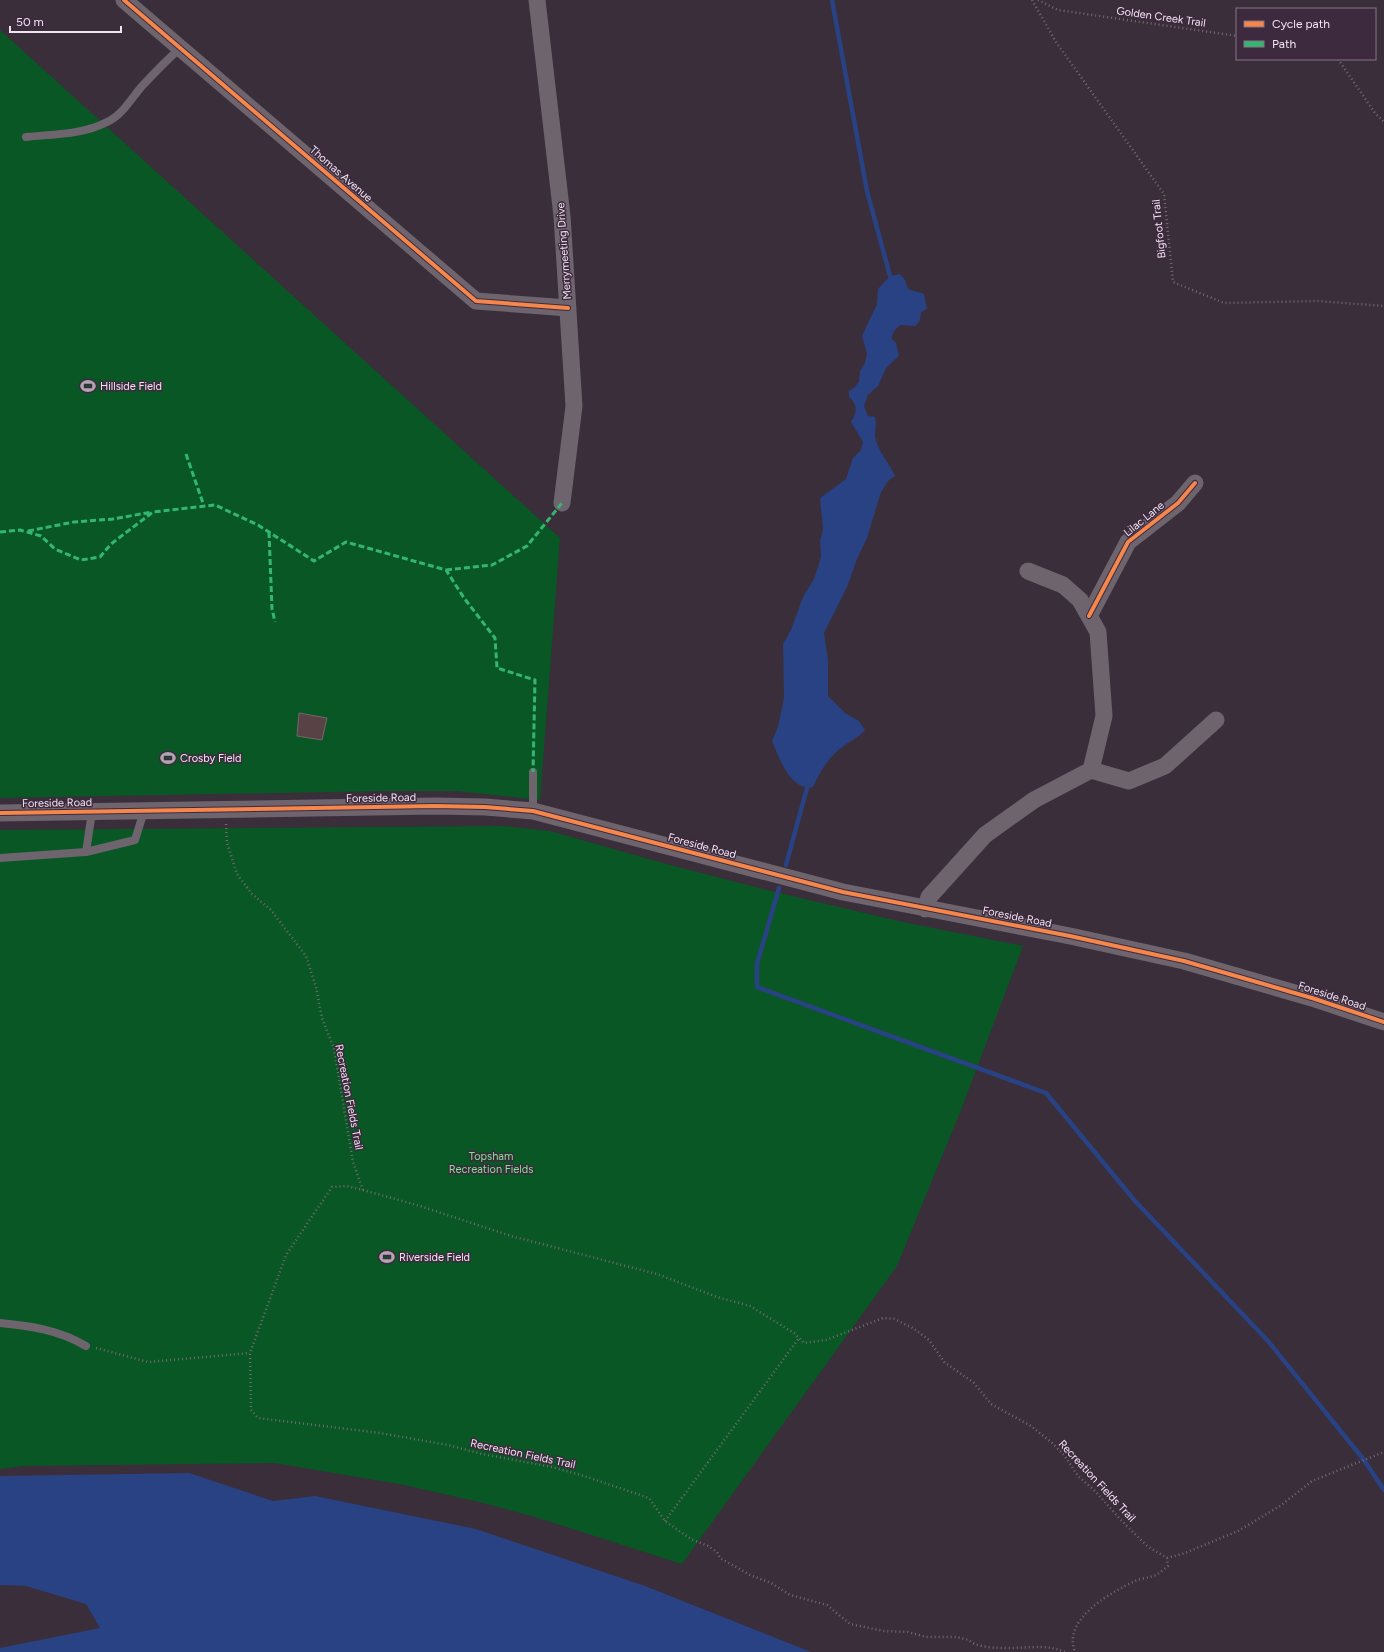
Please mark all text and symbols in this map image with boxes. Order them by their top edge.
street label: Golden Creek Trail [1116,4,1206,30]
scale bar [10,8,121,34]
legend [1236,8,1376,60]
text: 50 m [16,15,44,29]
text: Cycle path [1272,17,1330,31]
text: Path [1272,37,1296,51]
street label: Thomas Avenue [307,143,375,205]
street label: Bigfoot Trail [1149,199,1169,259]
street label: Merrymeeting Drive [554,202,574,300]
sports icon: Hillside Field [79,377,97,395]
place label: Hillside Field [100,380,162,393]
street label: Lilac Lane [1121,499,1167,539]
sports icon: Crosby Field [159,749,177,767]
place label: Crosby Field [180,752,241,765]
street label: Foreside Road [346,791,416,805]
street label: Foreside Road [22,796,92,810]
street label: Foreside Road [666,831,738,861]
street label: Foreside Road [981,904,1053,930]
street label: Foreside Road [1297,979,1367,1013]
street label: Recreation Fields Trail [332,1043,366,1151]
park label: Topsham Recreation Fields [449,1150,533,1176]
sports icon: Riverside Field [378,1248,396,1266]
place label: Riverside Field [399,1251,470,1264]
street label: Recreation Fields Trail [469,1436,577,1472]
street label: Recreation Fields Trail [1056,1437,1138,1525]

